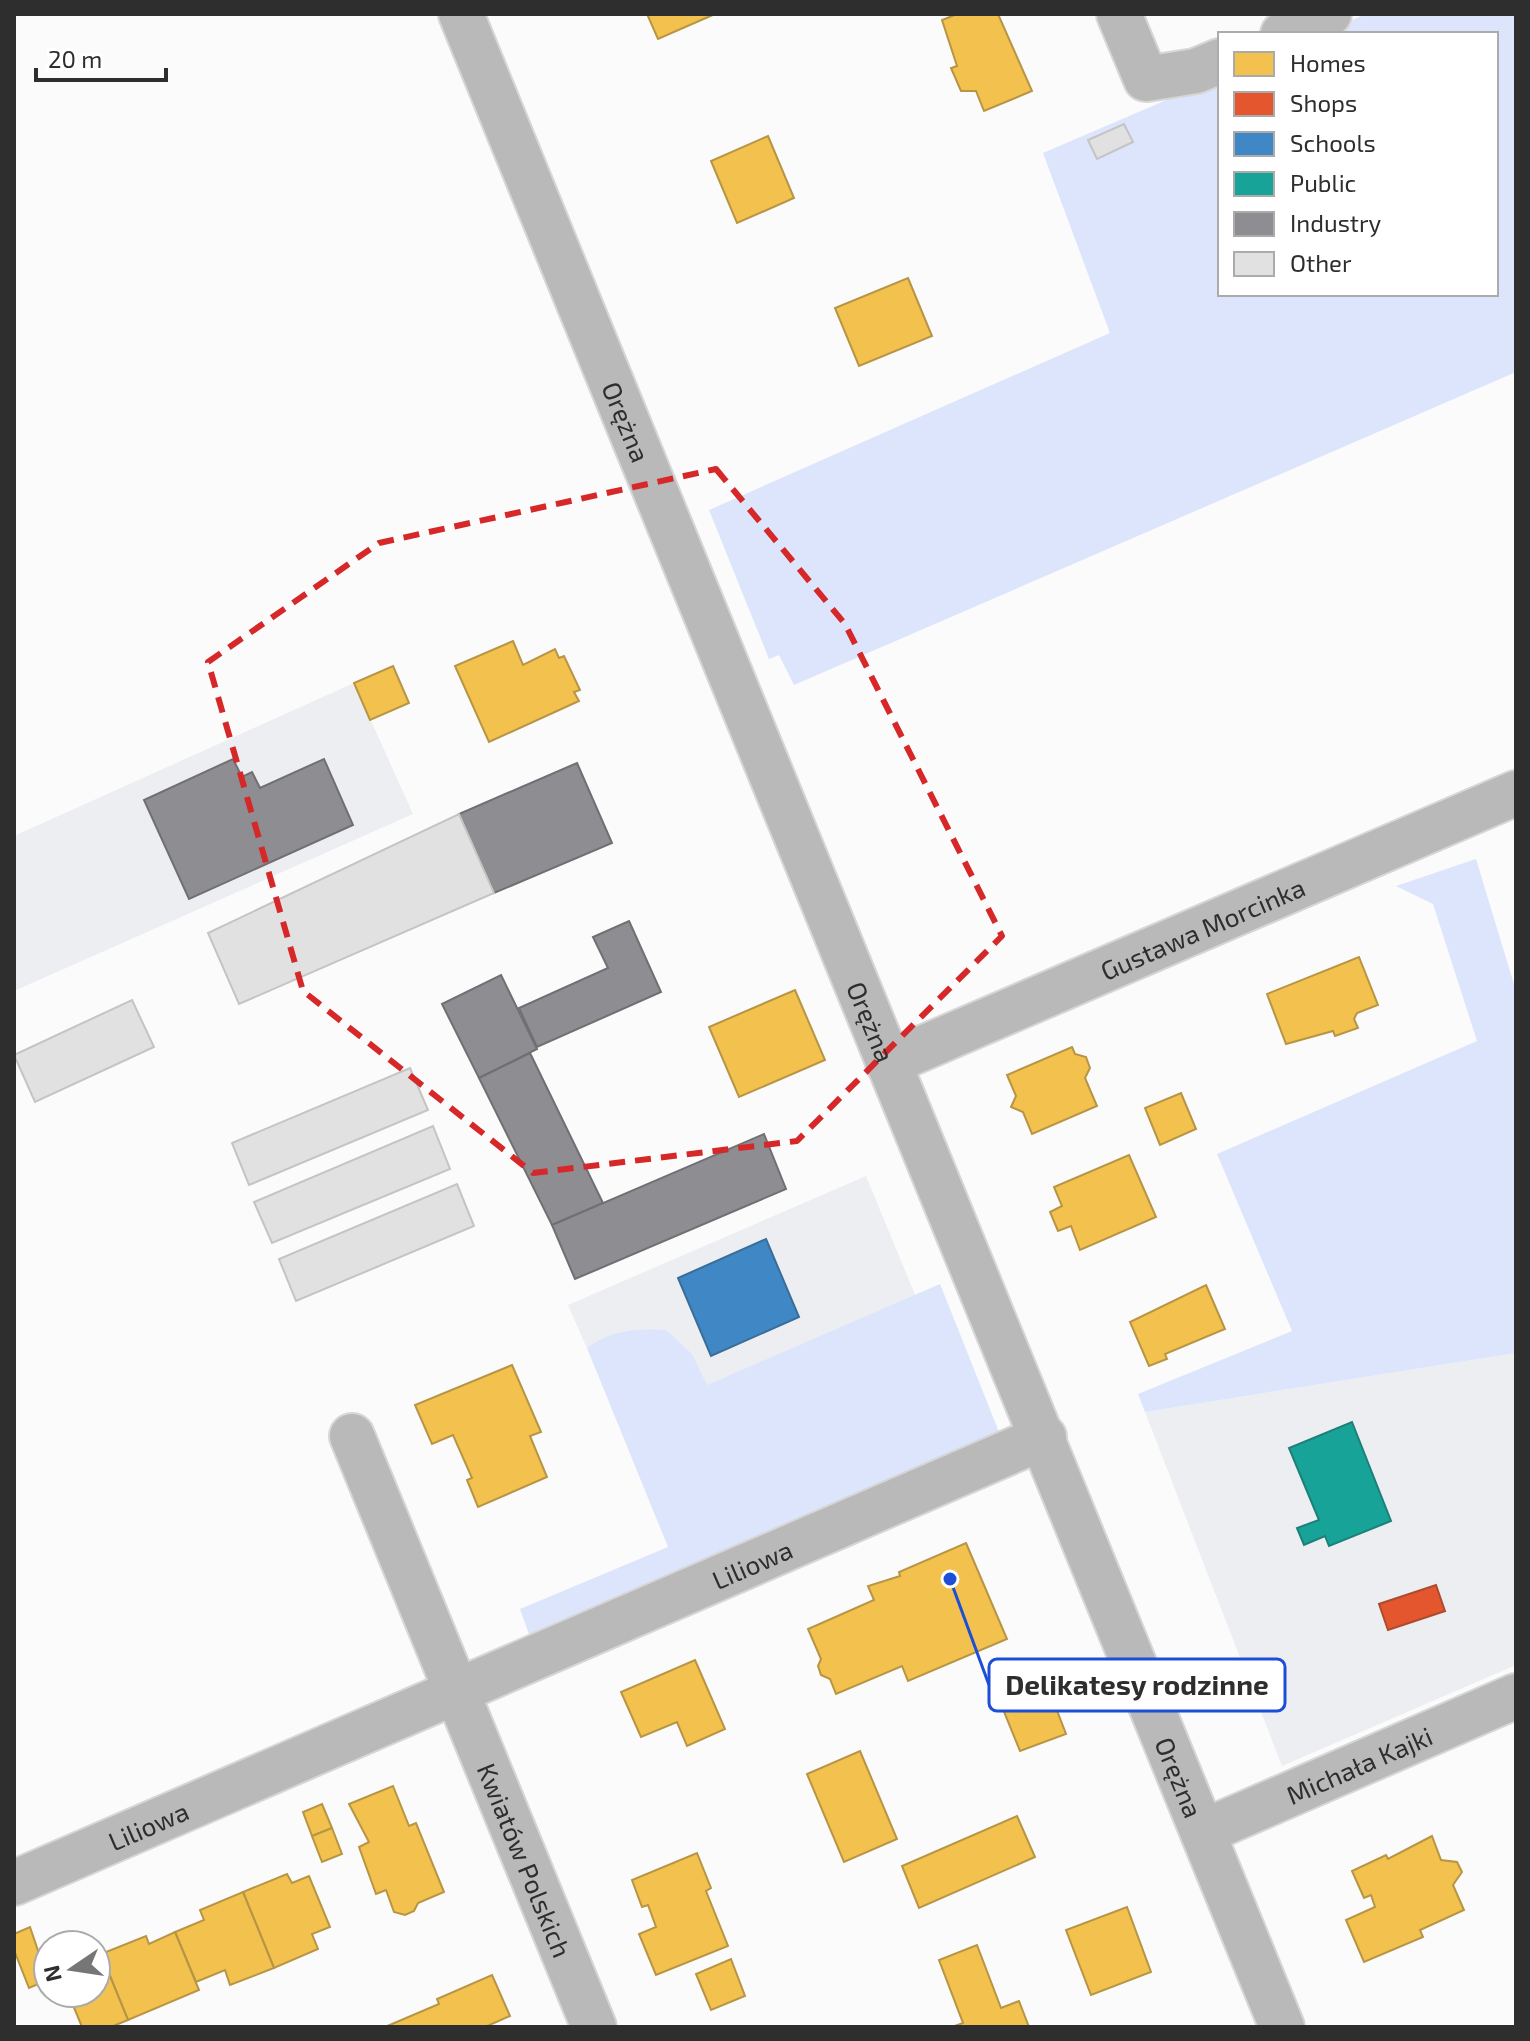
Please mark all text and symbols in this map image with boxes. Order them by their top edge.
scale bar [36,32,166,82]
legend [1218,32,1498,296]
text: 20 m [48,44,102,73]
text: Homes [1290,48,1366,77]
text: Shops [1290,88,1357,117]
text: Schools [1290,128,1376,157]
text: Public [1290,168,1356,197]
text: Industry [1290,208,1382,237]
text: Other [1290,248,1352,277]
street label: Orężna [597,377,657,466]
street label: Gustawa Morcinka [1095,870,1309,986]
street label: Orężna [842,977,902,1066]
street label: Liliowa [707,1533,797,1595]
callout: Delikatesy rodzinne [989,1659,1285,1711]
text: Delikatesy rodzinne [1005,1667,1269,1701]
street label: Michała Kajki [1281,1719,1437,1810]
street label: Orężna [1150,1732,1210,1822]
street label: Kwiatów Polskich [472,1758,579,1961]
street label: Liliowa [103,1794,193,1856]
north arrow [32,1929,112,2009]
text: N [37,1963,66,1984]

